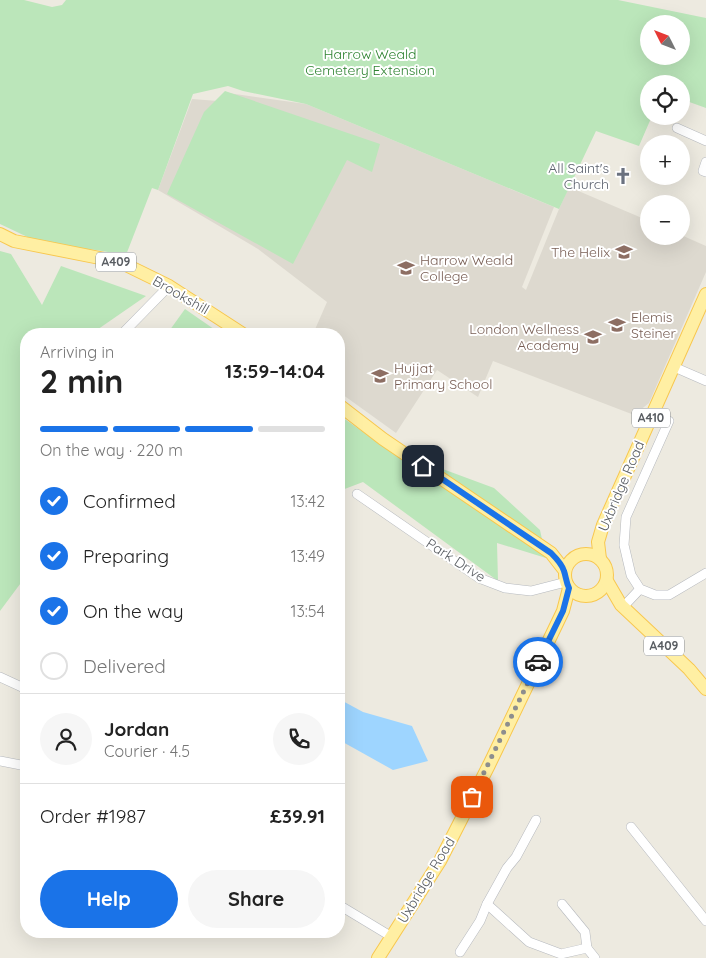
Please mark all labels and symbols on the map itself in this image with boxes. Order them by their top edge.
north arrow [640,15,690,65]
park label: Harrow Weald Cemetery Extension [305,45,435,79]
place label: All Saint's Church [548,159,609,193]
church icon: All Saint's Church [613,166,633,186]
school or university icon: The Helix [614,242,634,262]
place label: The Helix [551,243,610,261]
place label: Harrow Weald College [420,251,513,285]
road number: A409 [96,252,136,272]
school or university icon: Harrow Weald College [396,258,416,278]
street label: Brookshill [149,272,213,318]
place label: Elemis Steiner [631,308,676,342]
school or university icon: Elemis Steiner [607,315,627,335]
place label: London Wellness Academy [469,320,579,354]
school or university icon: London Wellness Academy [583,327,603,347]
place label: Hujjat Primary School [394,359,492,393]
school or university icon: Hujjat Primary School [370,366,390,386]
road number: A410 [632,408,670,428]
street label: Uxbridge Road [594,438,648,534]
pin [402,445,444,487]
street label: Park Drive [423,534,489,586]
road number: A409 [644,636,684,656]
courier [513,637,563,687]
pin [451,776,493,818]
street label: Uxbridge Road [393,834,459,926]

